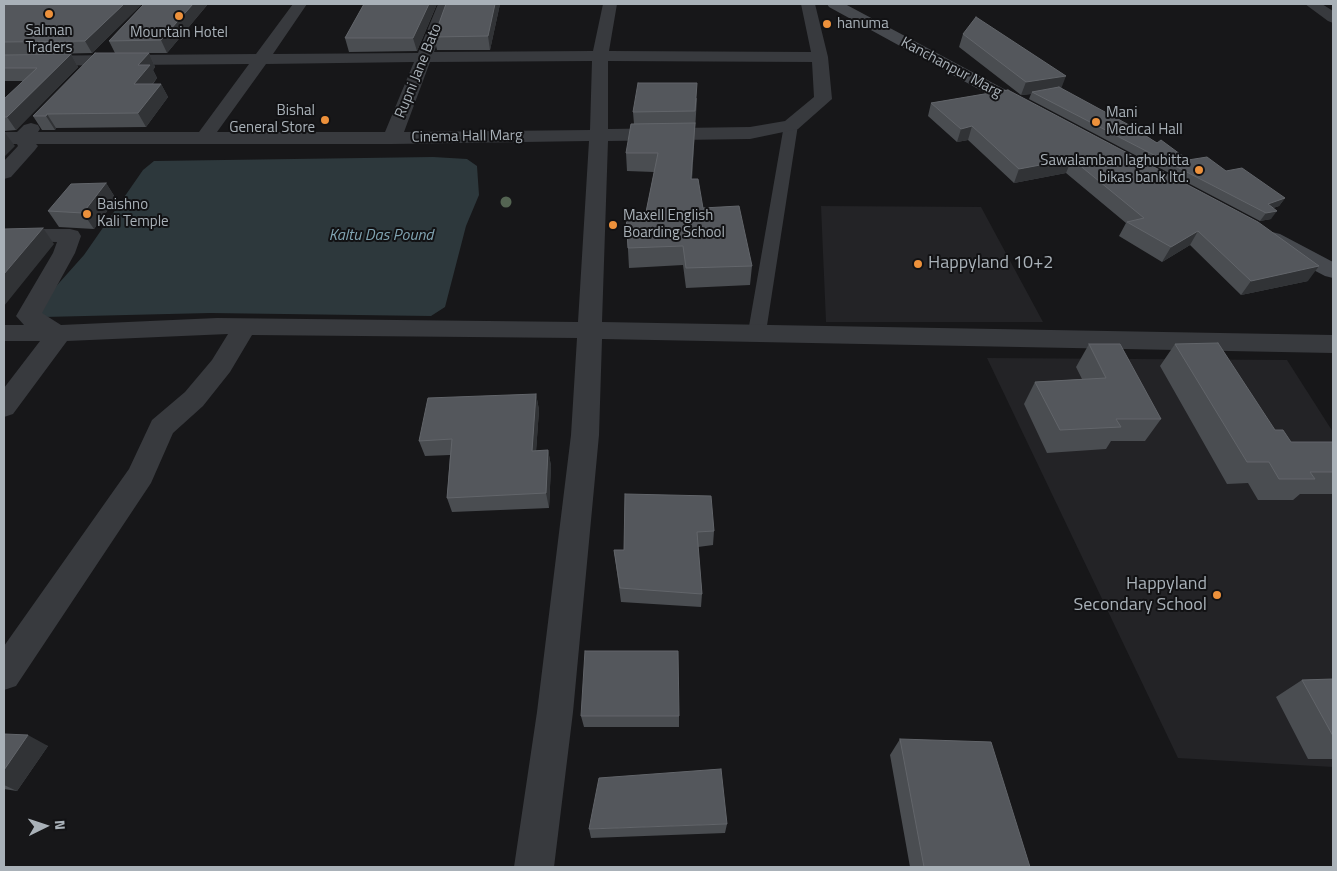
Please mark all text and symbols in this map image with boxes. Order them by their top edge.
marker: Salman Traders [43,8,55,20]
marker: Mountain Hotel [173,10,185,22]
place label: hanuma [837,15,889,33]
marker: hanuma [821,18,833,30]
street label: Rupni Jane Bato [392,21,446,121]
place label: Salman Traders [25,22,73,57]
place label: Mountain Hotel [130,24,228,42]
street label: Kanchanpur Marg [898,34,1004,102]
place label: Bishal General Store [229,102,315,137]
place label: Mani Medical Hall [1106,104,1183,139]
marker: Bishal General Store [319,114,331,126]
marker: Mani Medical Hall [1090,116,1102,128]
street label: Cinema Hall Marg [411,127,523,147]
place label: Sawalamban laghubitta bikas bank ltd. [1040,152,1189,187]
marker: Sawalamban laghubitta bikas bank ltd. [1193,164,1205,176]
place label: Baishno Kali Temple [97,196,169,231]
place label: Maxell English Boarding School [623,207,725,242]
marker: Baishno Kali Temple [81,208,93,220]
marker: Maxell English Boarding School [607,219,619,231]
water label: Kaltu Das Pound [329,226,433,246]
place label: Happyland 10+2 [928,253,1053,275]
marker: Happyland 10+2 [912,258,924,270]
place label: Happyland Secondary School [1073,574,1207,616]
marker: Happyland Secondary School [1211,589,1223,601]
north arrow [20,801,70,851]
text: N [50,819,71,830]

